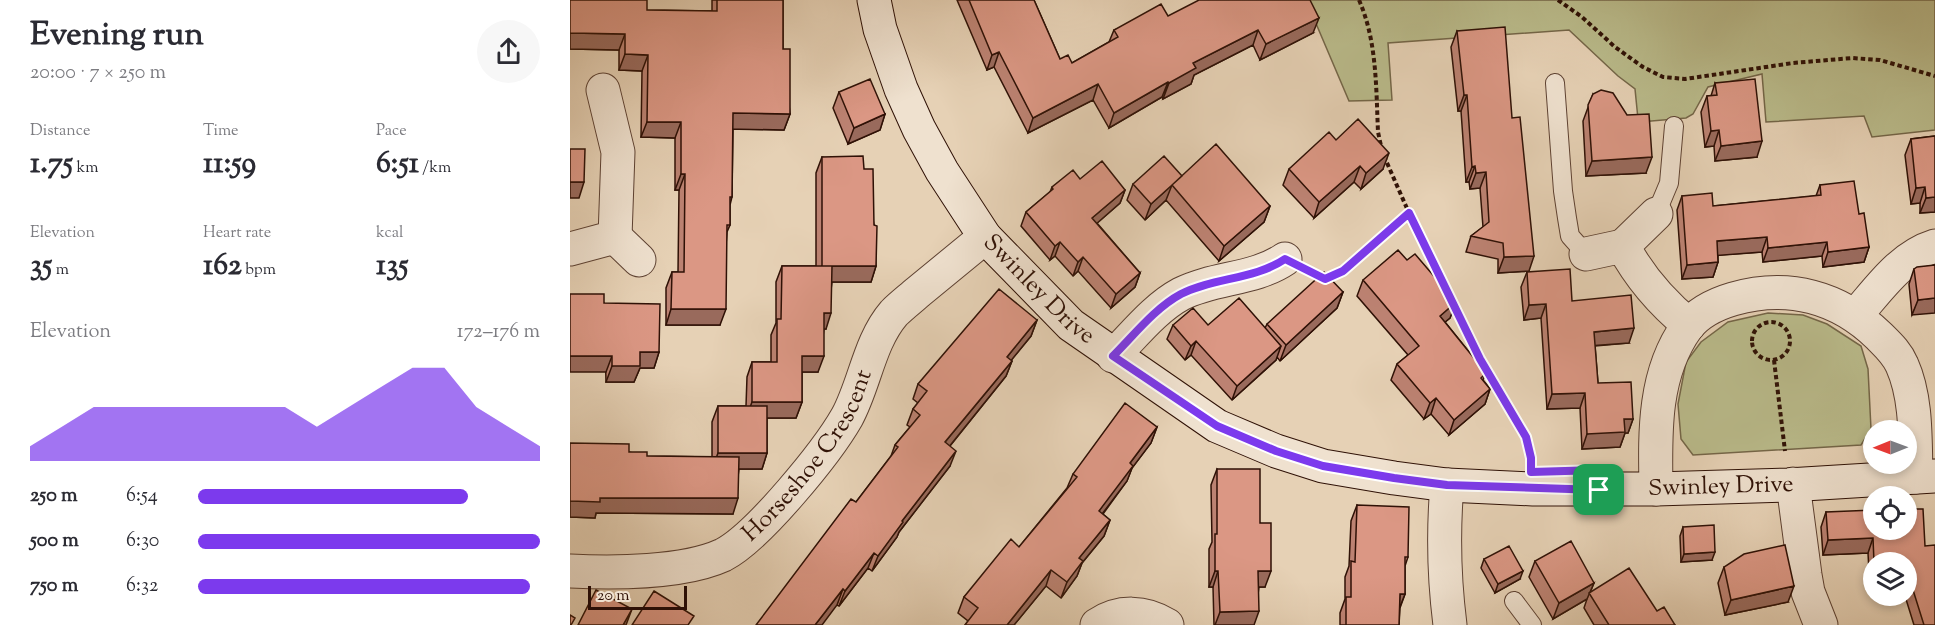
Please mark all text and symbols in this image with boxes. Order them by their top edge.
text: Evening run [30,12,204,60]
button: share [477,20,540,83]
text: 20:00 · 7 × 250 m [30,59,166,88]
text: Distance [30,120,90,143]
text: Time [203,120,239,143]
text: Pace [376,120,407,143]
text: 1.75 [30,143,73,186]
text: 11:59 [203,143,256,186]
text: 6:51 [376,143,419,186]
text: km [73,157,98,180]
text: /km [419,157,451,180]
text: Elevation [30,222,95,245]
text: Heart rate [203,222,271,245]
text: kcal [376,222,404,245]
street label: Swinley Drive [975,227,1101,353]
text: 35 [30,245,52,288]
text: 162 [203,245,242,288]
text: 135 [376,245,409,288]
text: m [52,259,69,282]
text: bpm [242,259,276,282]
text: Elevation [30,318,111,347]
text: 172–176 m [457,318,540,347]
street label: Horseshoe Crescent [735,365,882,550]
north arrow [1863,420,1917,474]
map controls [1863,420,1917,606]
pin [1573,464,1624,515]
street label: Swinley Drive [1648,468,1794,506]
icon: arrive [1582,473,1615,506]
text: 250 m [30,482,78,511]
text: 6:54 [126,482,158,511]
button: locate [1863,486,1917,540]
text: 500 m [30,527,79,556]
text: 6:30 [126,527,159,556]
button: layers [1863,552,1917,606]
text: 750 m [30,572,78,601]
text: 6:32 [126,572,158,601]
scale bar [588,583,687,610]
text: 20 m [597,585,630,608]

